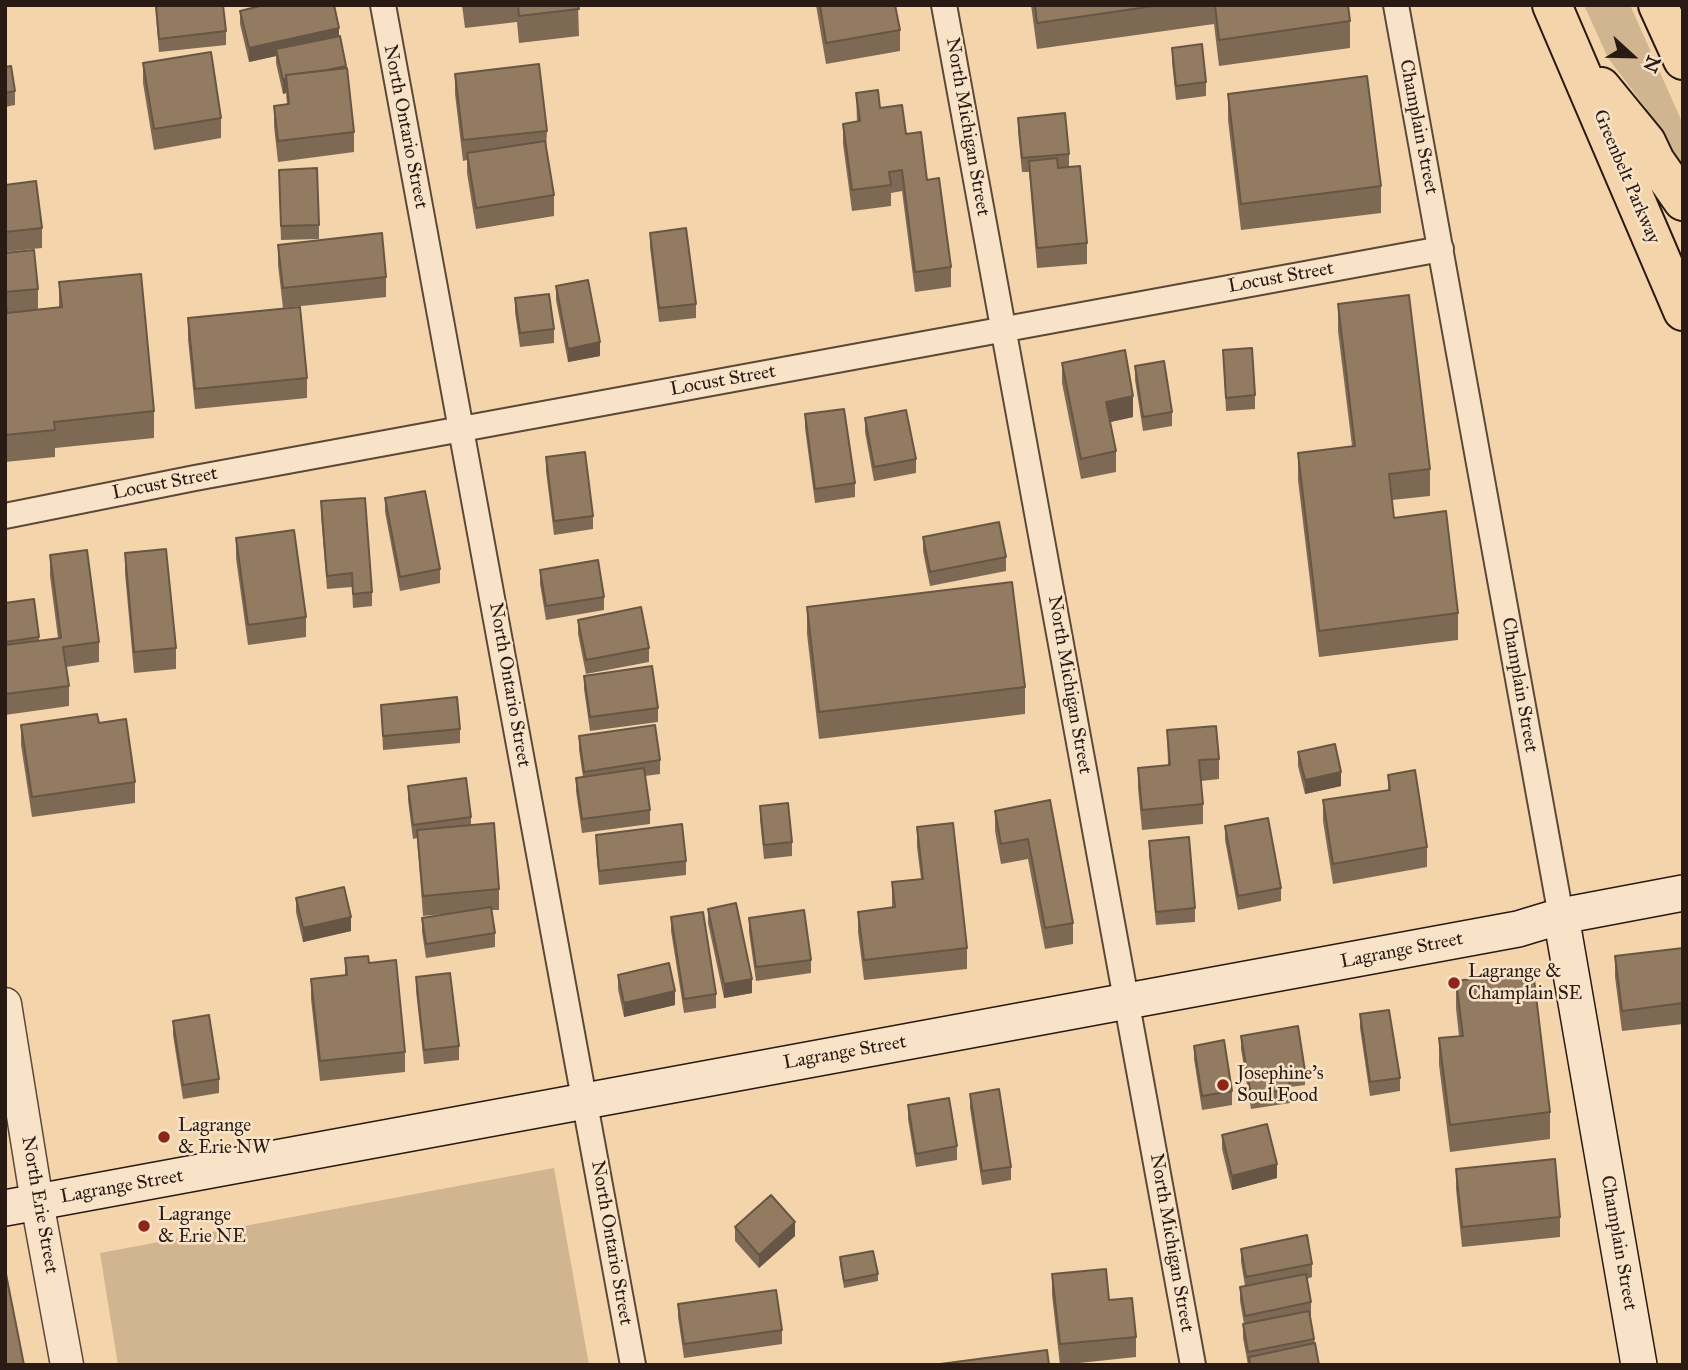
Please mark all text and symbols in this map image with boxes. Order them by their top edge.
north arrow [1597,21,1667,91]
street label: North Michigan Street [940,36,994,218]
street label: North Ontario Street [378,43,432,211]
text: N [1638,52,1666,76]
street label: Champlain Street [1394,58,1442,196]
street label: Greenbelt Parkway [1587,107,1665,247]
street label: Locust Street [1226,257,1336,299]
street label: Locust Street [668,360,778,402]
street label: Locust Street [110,463,220,505]
street label: North Michigan Street [1042,594,1096,776]
street label: North Ontario Street [483,601,535,769]
street label: Champlain Street [1496,616,1542,754]
street label: Lagrange Street [1339,928,1465,974]
place label: Lagrange & Champlain SE [1468,961,1582,1005]
marker: Lagrange & Champlain SE [1446,975,1462,991]
street label: Lagrange Street [782,1031,908,1075]
place label: Josephine's Soul Food [1237,1063,1324,1107]
marker: Josephine's Soul Food [1215,1077,1231,1093]
place label: Lagrange & Erie NW [178,1115,270,1159]
marker: Lagrange & Erie NW [156,1129,172,1145]
street label: North Erie Street [16,1135,62,1275]
street label: North Michigan Street [1144,1152,1198,1334]
street label: North Ontario Street [585,1159,637,1327]
street label: Lagrange Street [59,1165,185,1209]
street label: Champlain Street [1595,1174,1641,1312]
place label: Lagrange & Erie NE [158,1204,246,1248]
marker: Lagrange & Erie NE [136,1218,152,1234]

